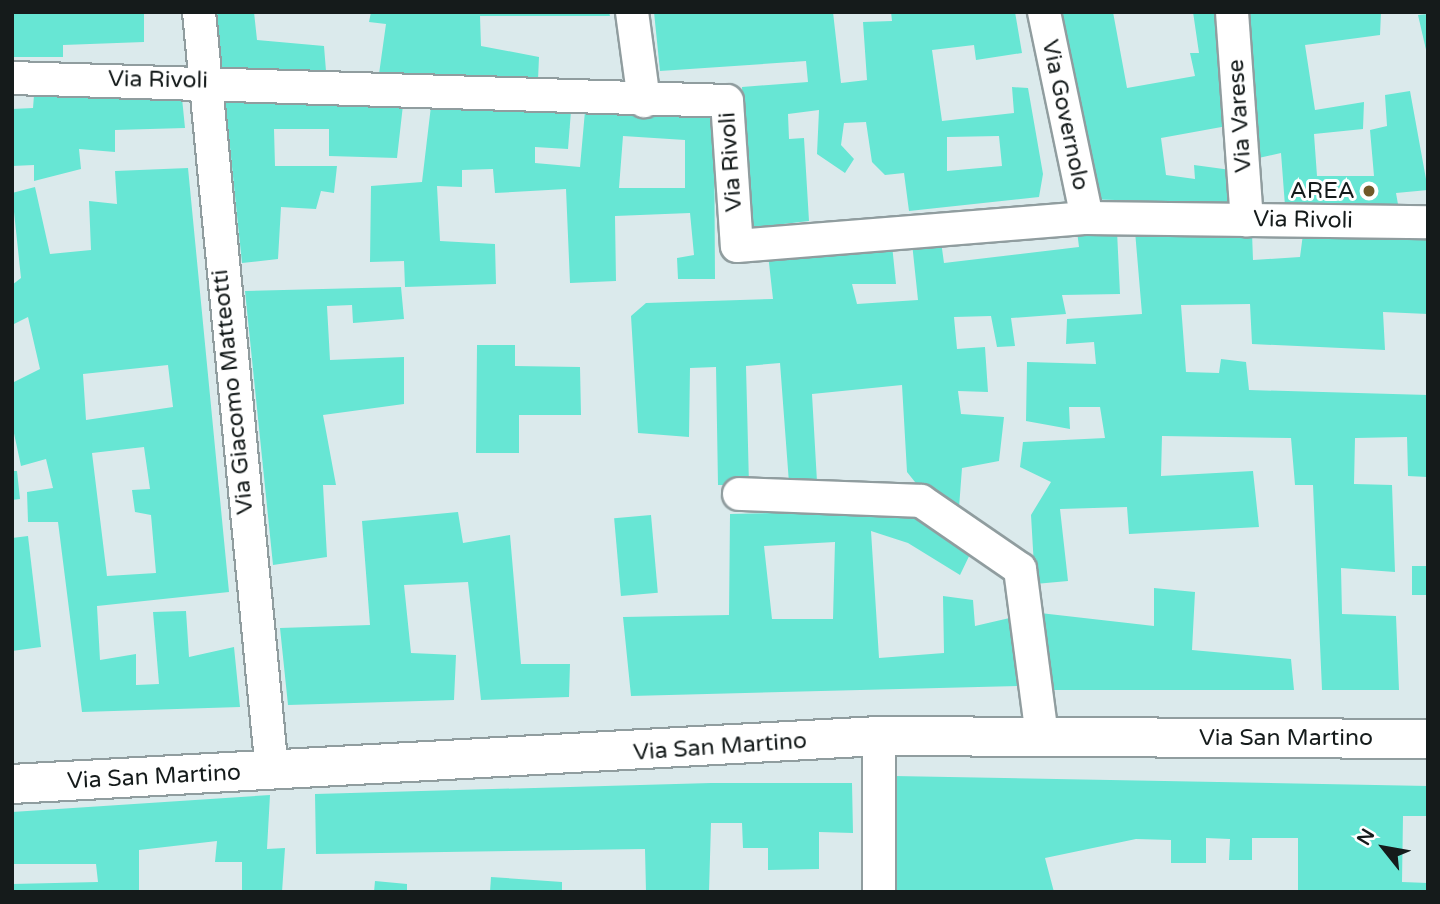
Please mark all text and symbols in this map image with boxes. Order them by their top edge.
street label: Via Governolo [1036,37,1094,193]
street label: Via Varese [1222,58,1258,174]
street label: Via Rivoli [108,65,208,95]
street label: Via Rivoli [714,111,748,213]
place label: AREA [1290,177,1355,205]
marker: AREA [1361,183,1377,199]
street label: Via Rivoli [1253,205,1353,235]
street label: Via Giacomo Matteotti [206,268,260,516]
street label: Via San Martino [1199,724,1373,752]
street label: Via San Martino [632,727,808,767]
street label: Via San Martino [66,759,242,795]
north arrow [1349,813,1419,883]
text: N [1353,825,1379,849]

